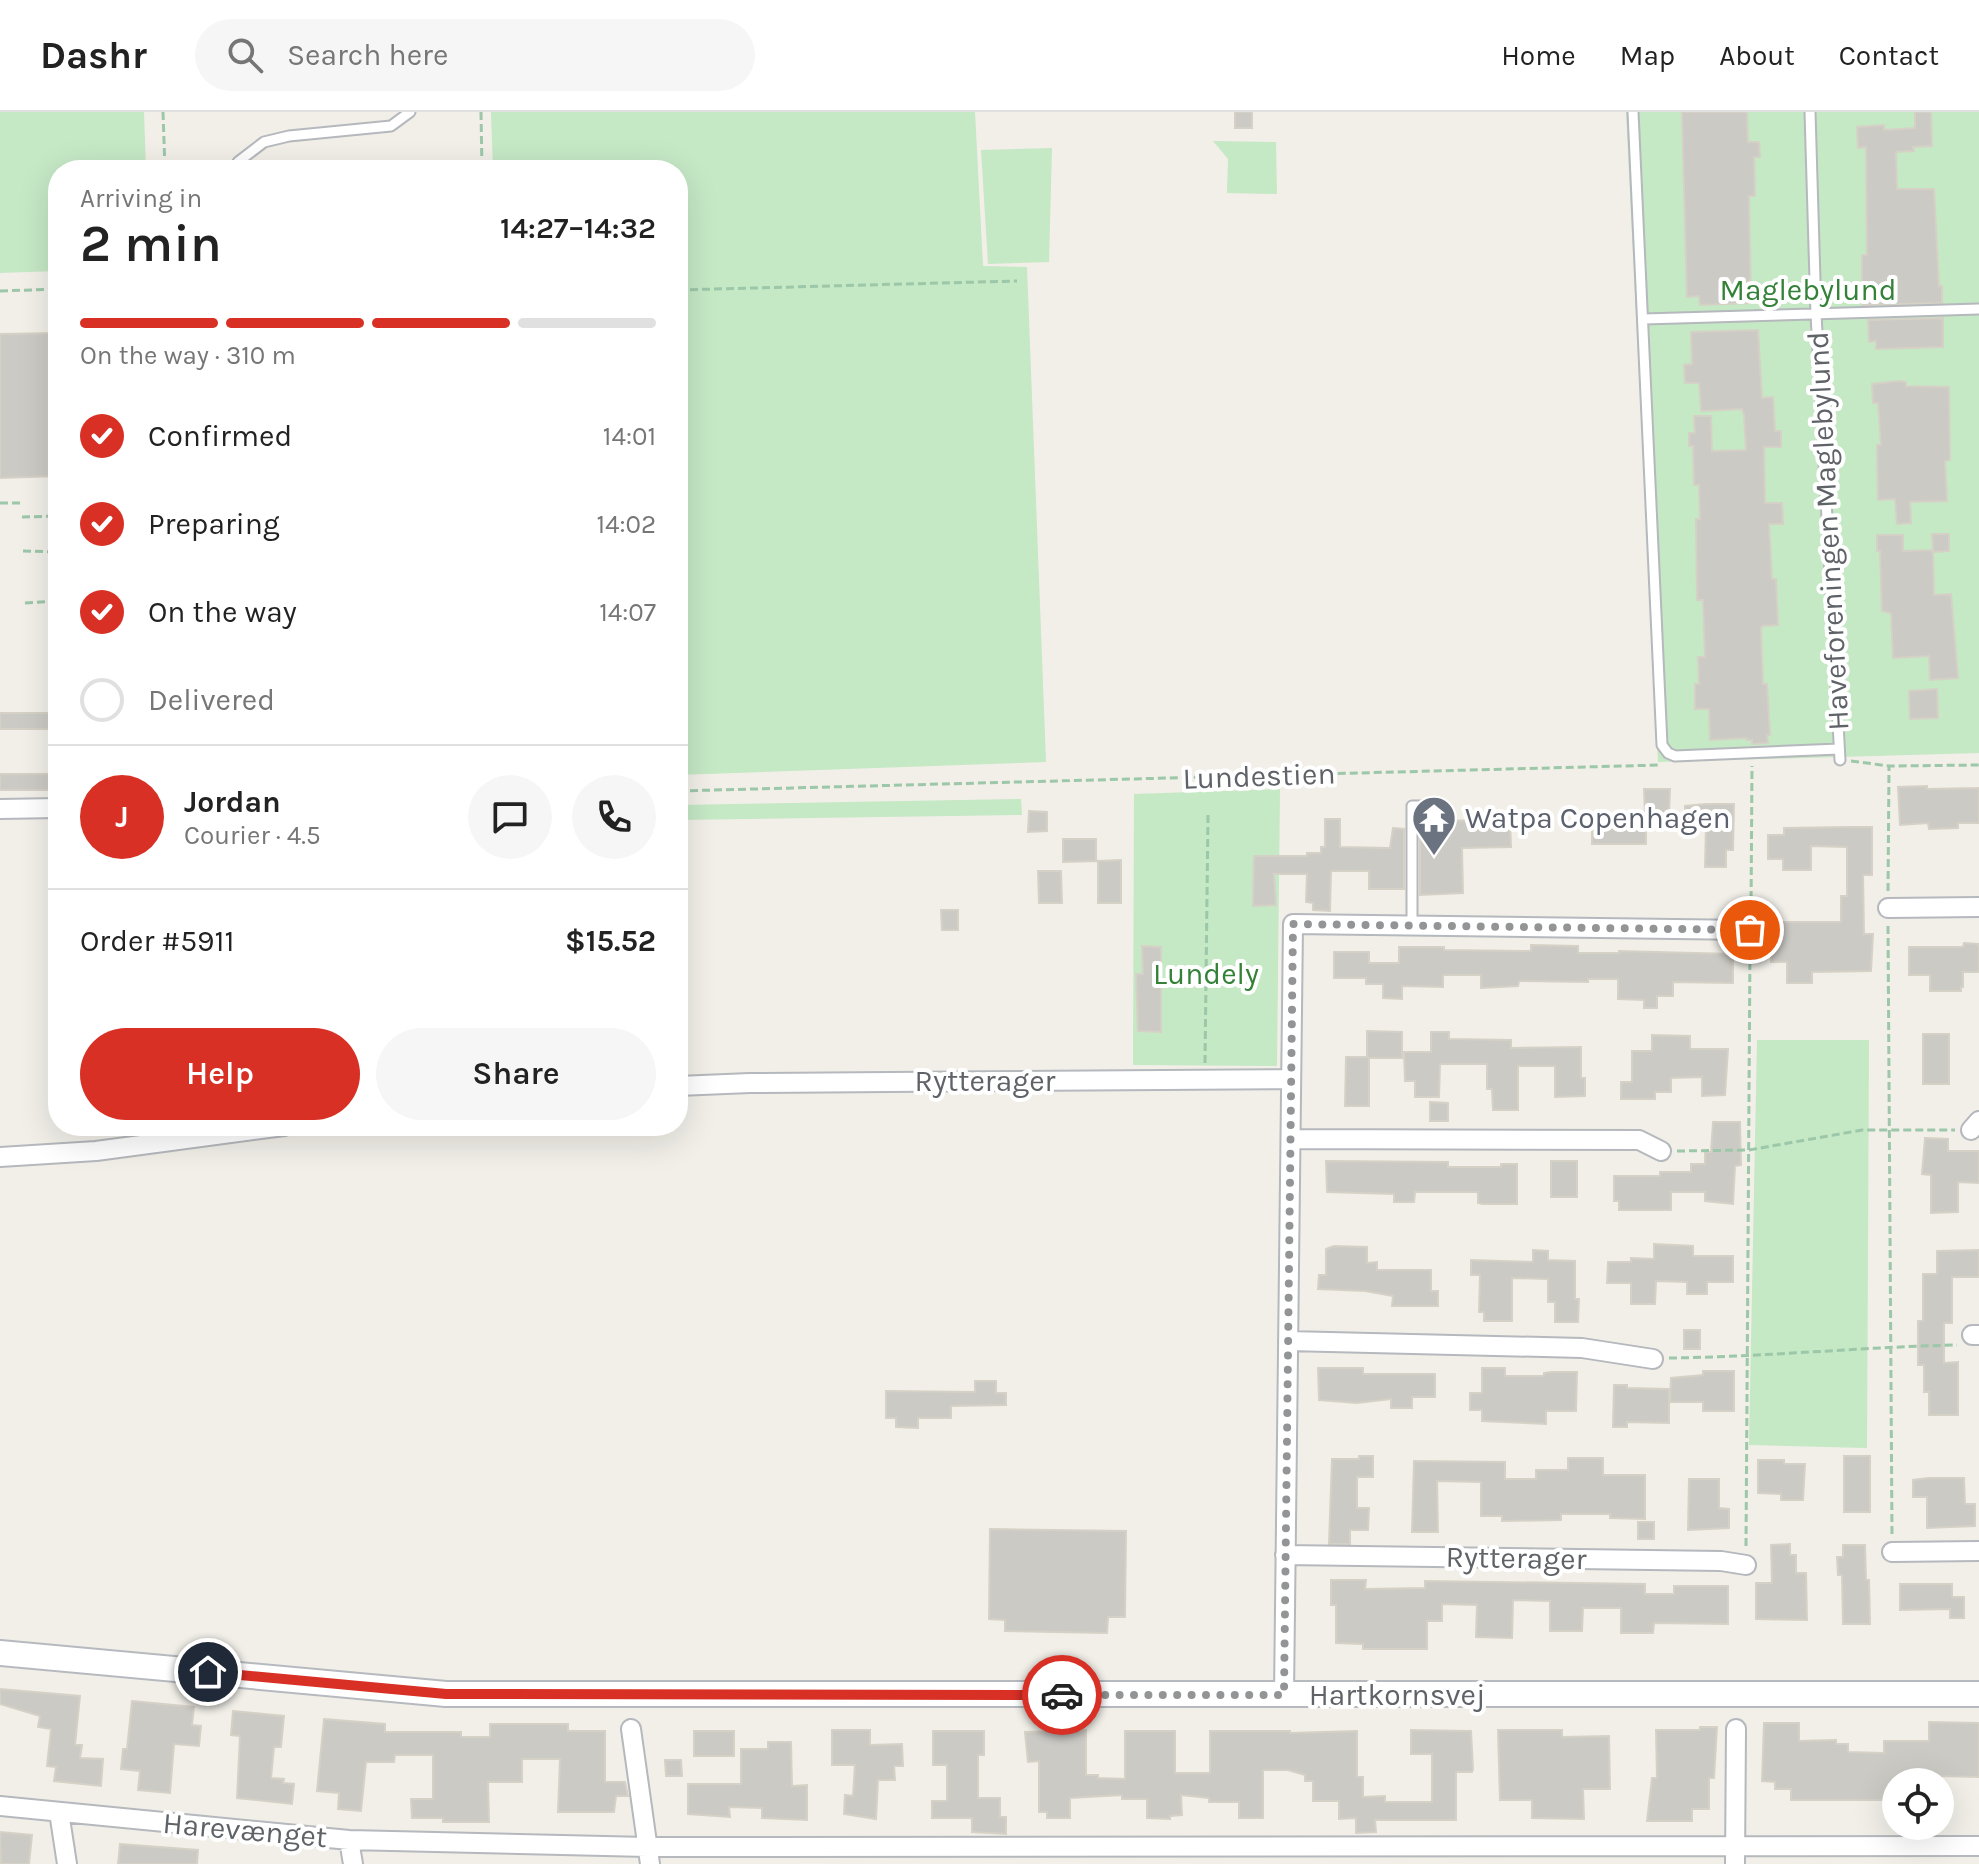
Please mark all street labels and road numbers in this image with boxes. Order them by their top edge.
street label: Haveforeningen Maglebylund [1800,331,1856,731]
street label: Lundestien [1182,755,1336,797]
street label: Rytterager [915,1063,1056,1099]
street label: Rytterager [1445,1539,1587,1577]
street label: Hartkornsvej [1309,1677,1485,1713]
street label: Harevænget [161,1805,329,1855]

